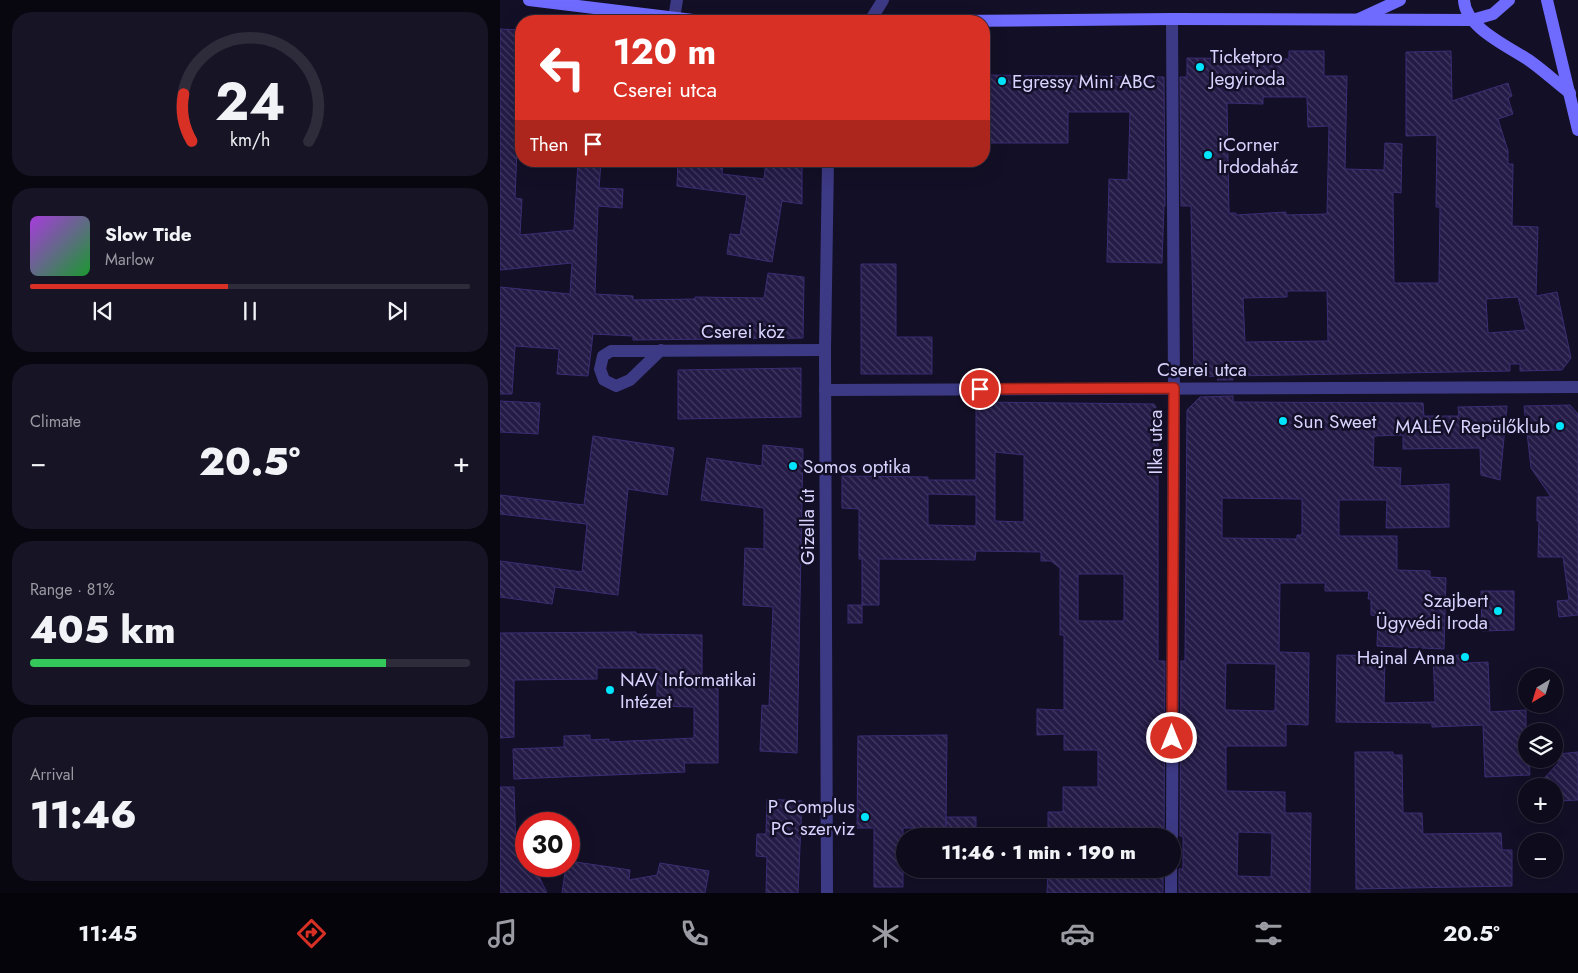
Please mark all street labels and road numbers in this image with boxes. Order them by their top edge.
street label: Cserei köz [701,318,785,345]
street label: Cserei utca [1157,356,1247,383]
street label: Ilka utca [1142,410,1169,474]
street label: Gizella út [794,489,821,565]

